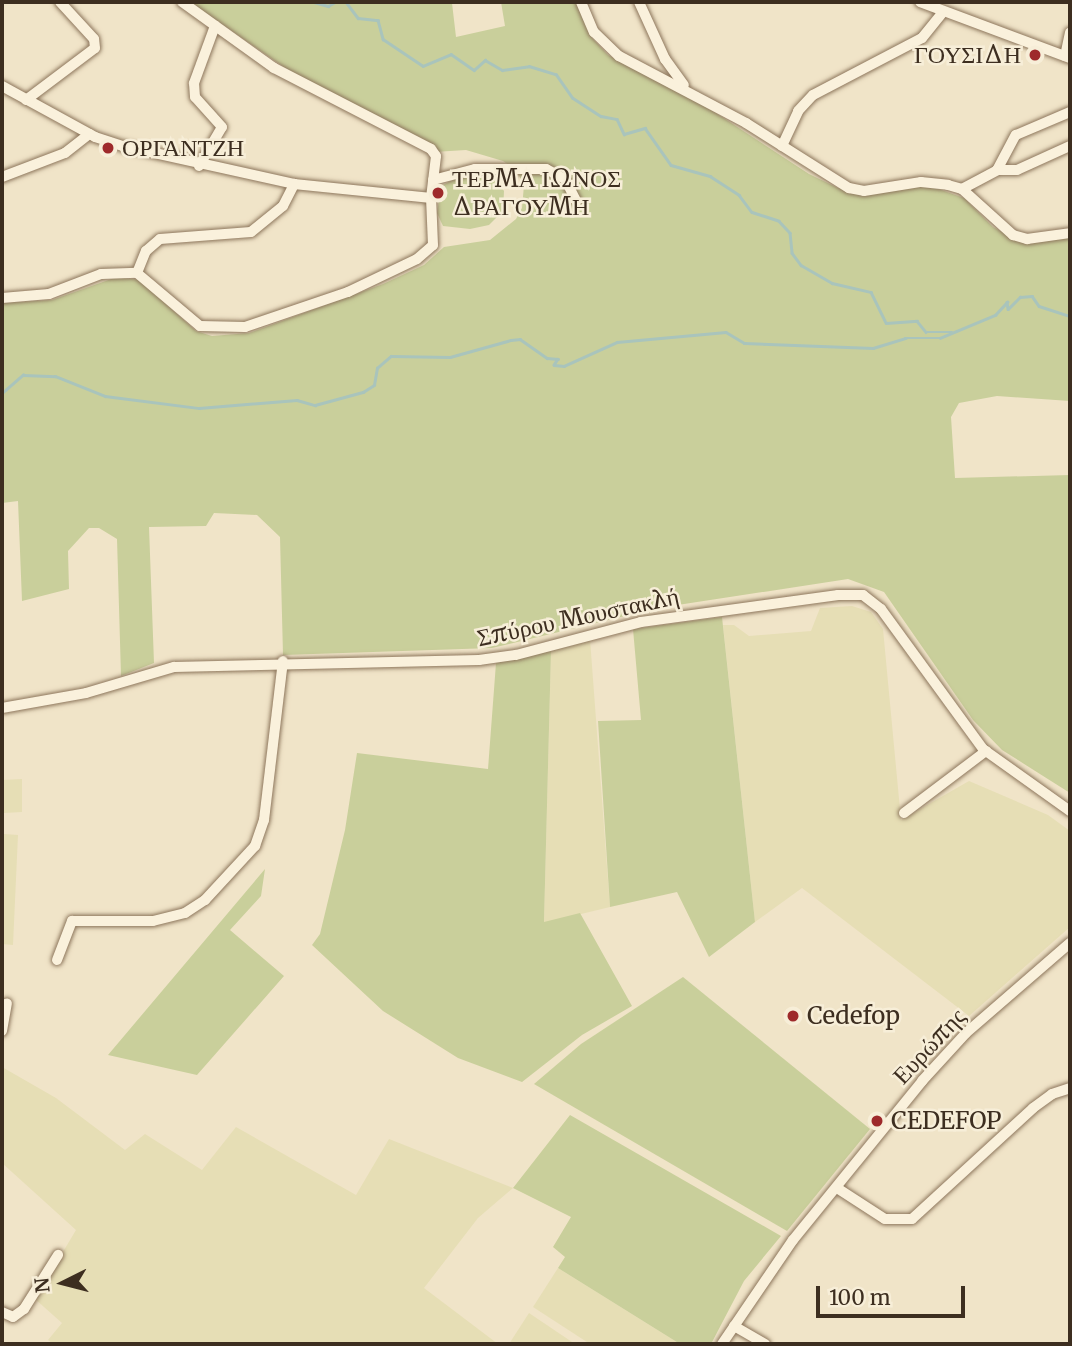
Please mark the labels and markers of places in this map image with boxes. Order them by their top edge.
place label: ΓΟΥΣΙΔΗ [914,41,1021,69]
marker: ΓΟΥΣΙΔΗ [1027,47,1043,63]
place label: ΟΡΓΑΝΤΖΗ [122,134,244,162]
marker: ΟΡΓΑΝΤΖΗ [100,140,116,156]
place label: ΤΕΡΜΑ ΙΩΝΟΣ ΔΡΑΓΟΥΜΗ [452,165,621,221]
marker: ΤΕΡΜΑ ΙΩΝΟΣ ΔΡΑΓΟΥΜΗ [430,185,446,201]
place label: Cedefop [807,1002,900,1030]
marker: Cedefop [785,1008,801,1024]
place label: CEDEFOP [891,1107,1001,1135]
marker: CEDEFOP [869,1113,885,1129]

